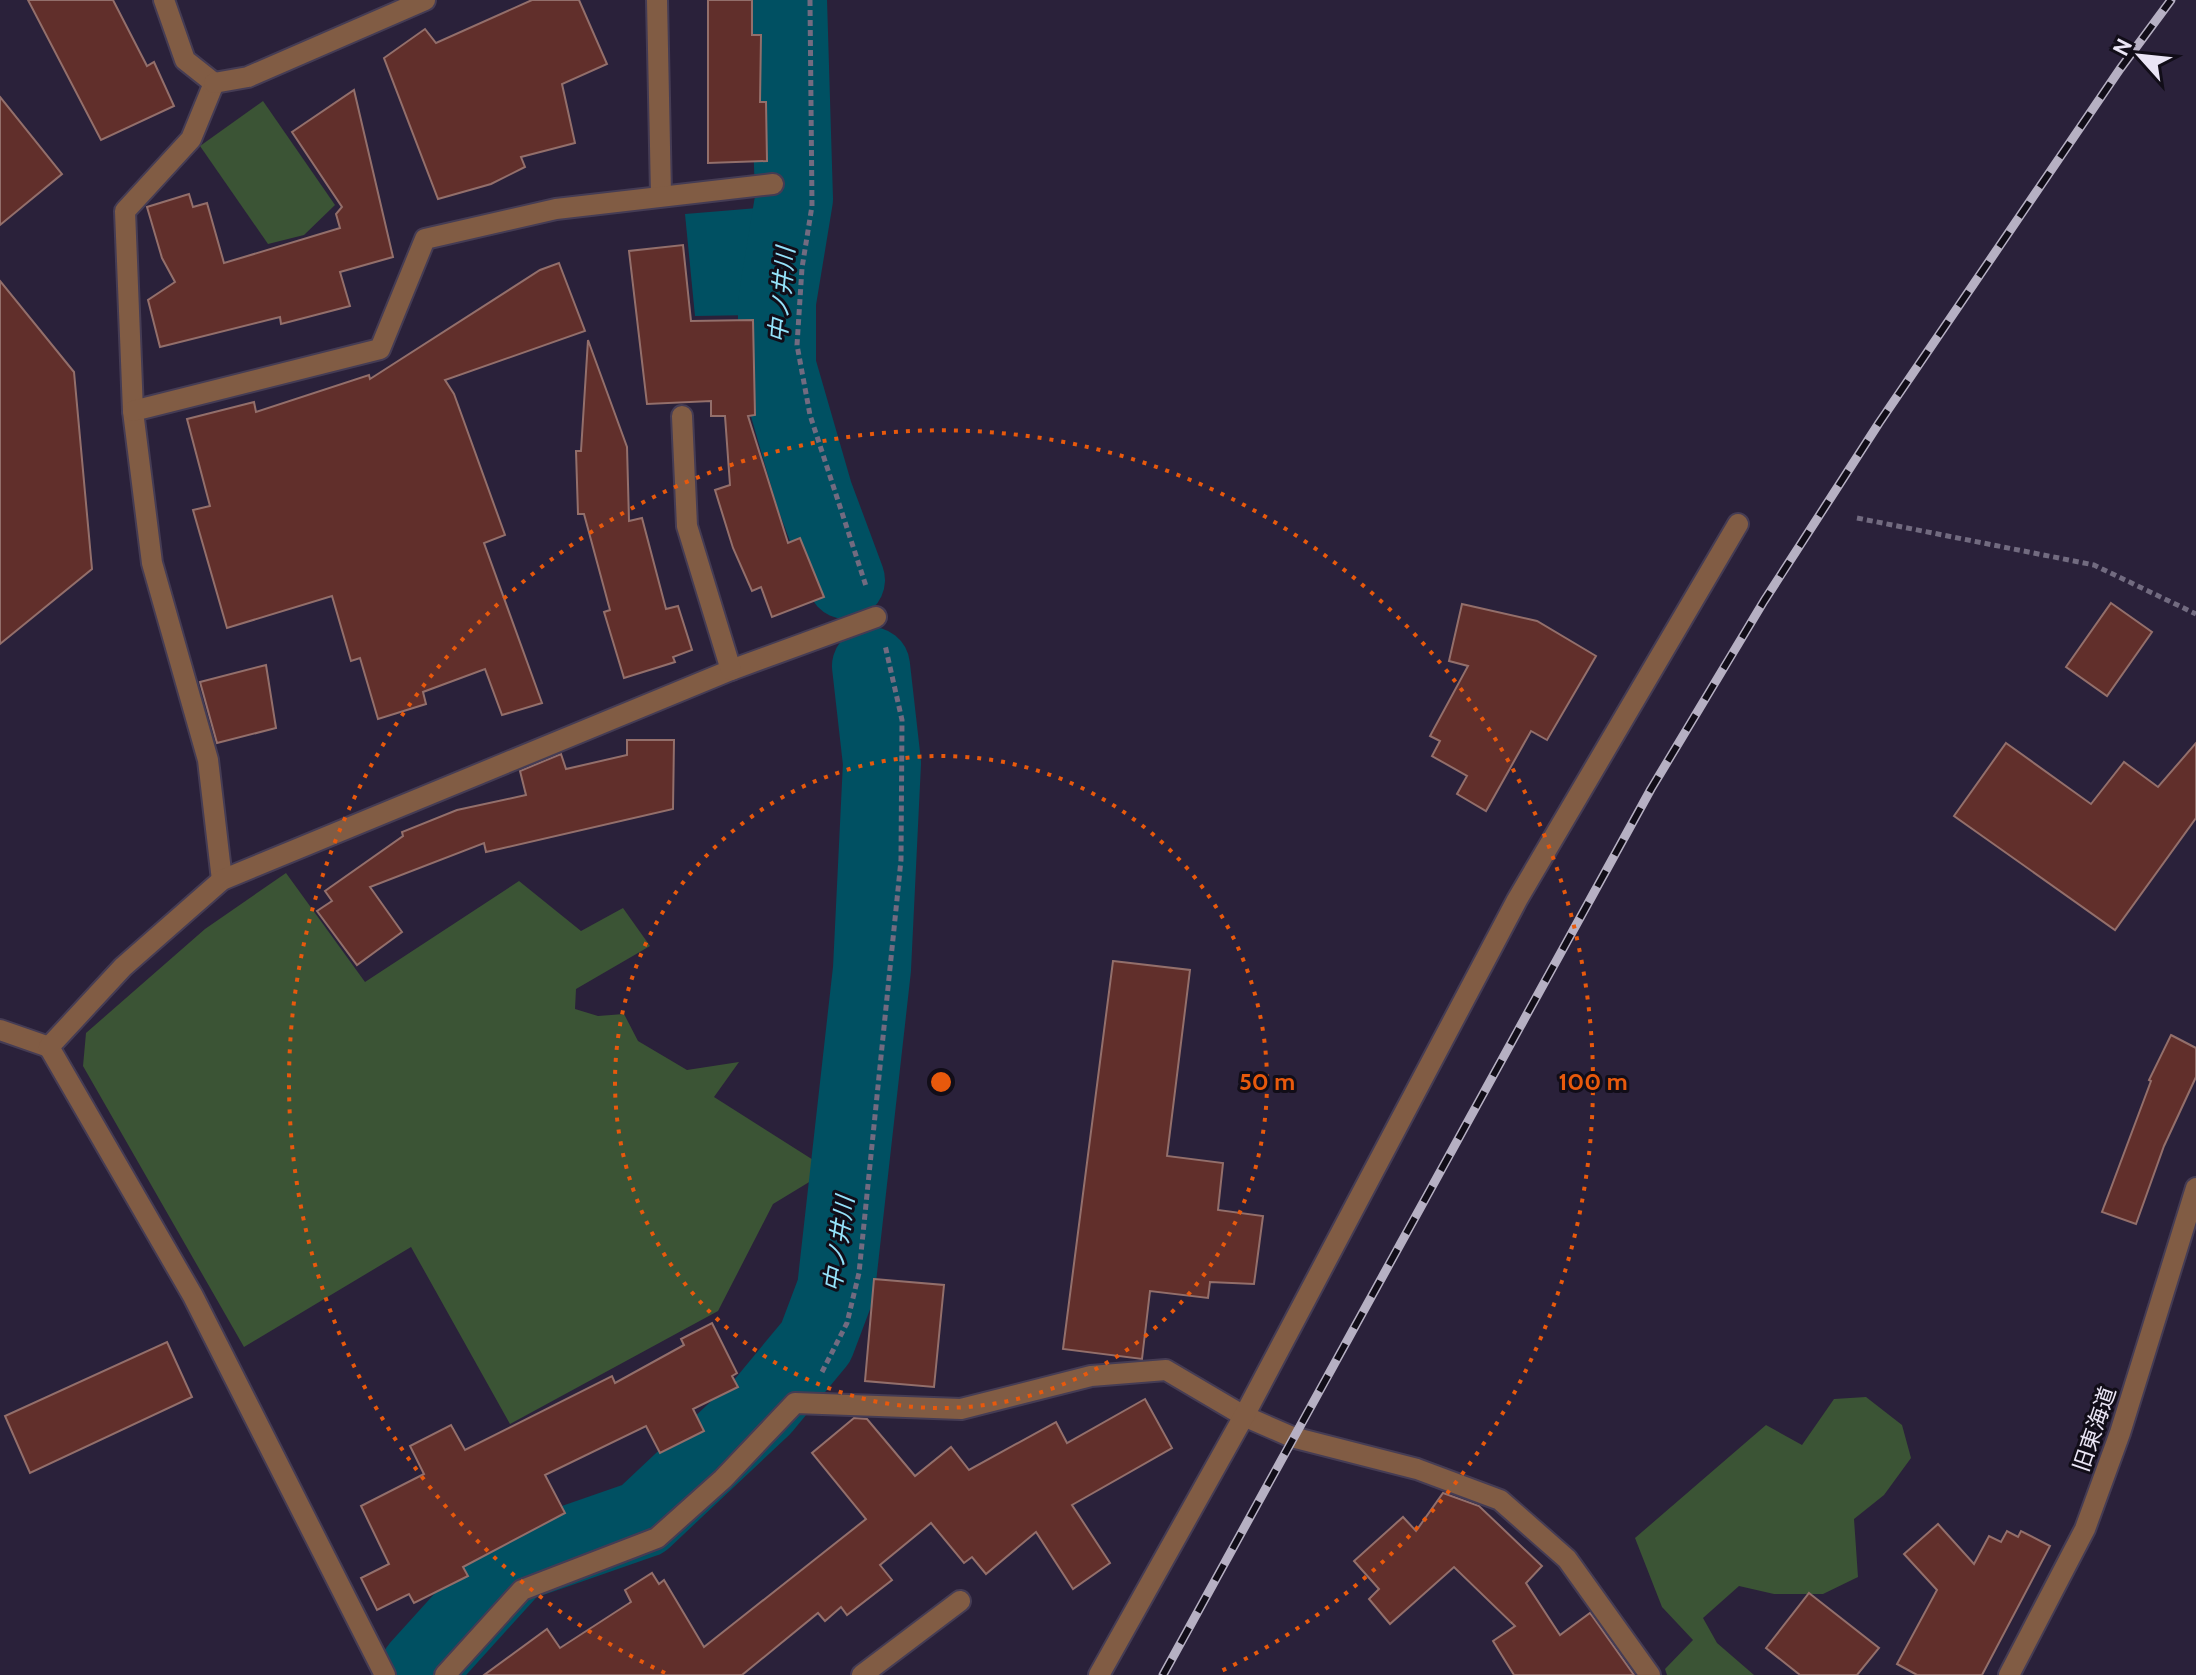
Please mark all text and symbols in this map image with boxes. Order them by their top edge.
north arrow [2100,16,2180,96]
text: N [2107,34,2138,60]
water label: 中ノ井川 [763,243,800,344]
text: 50 m [1239,1067,1295,1096]
text: 100 m [1558,1067,1628,1096]
centre of rings [927,1068,955,1096]
water label: 中ノ井川 [817,1191,860,1293]
street label: 旧東海道 [2067,1383,2122,1475]

